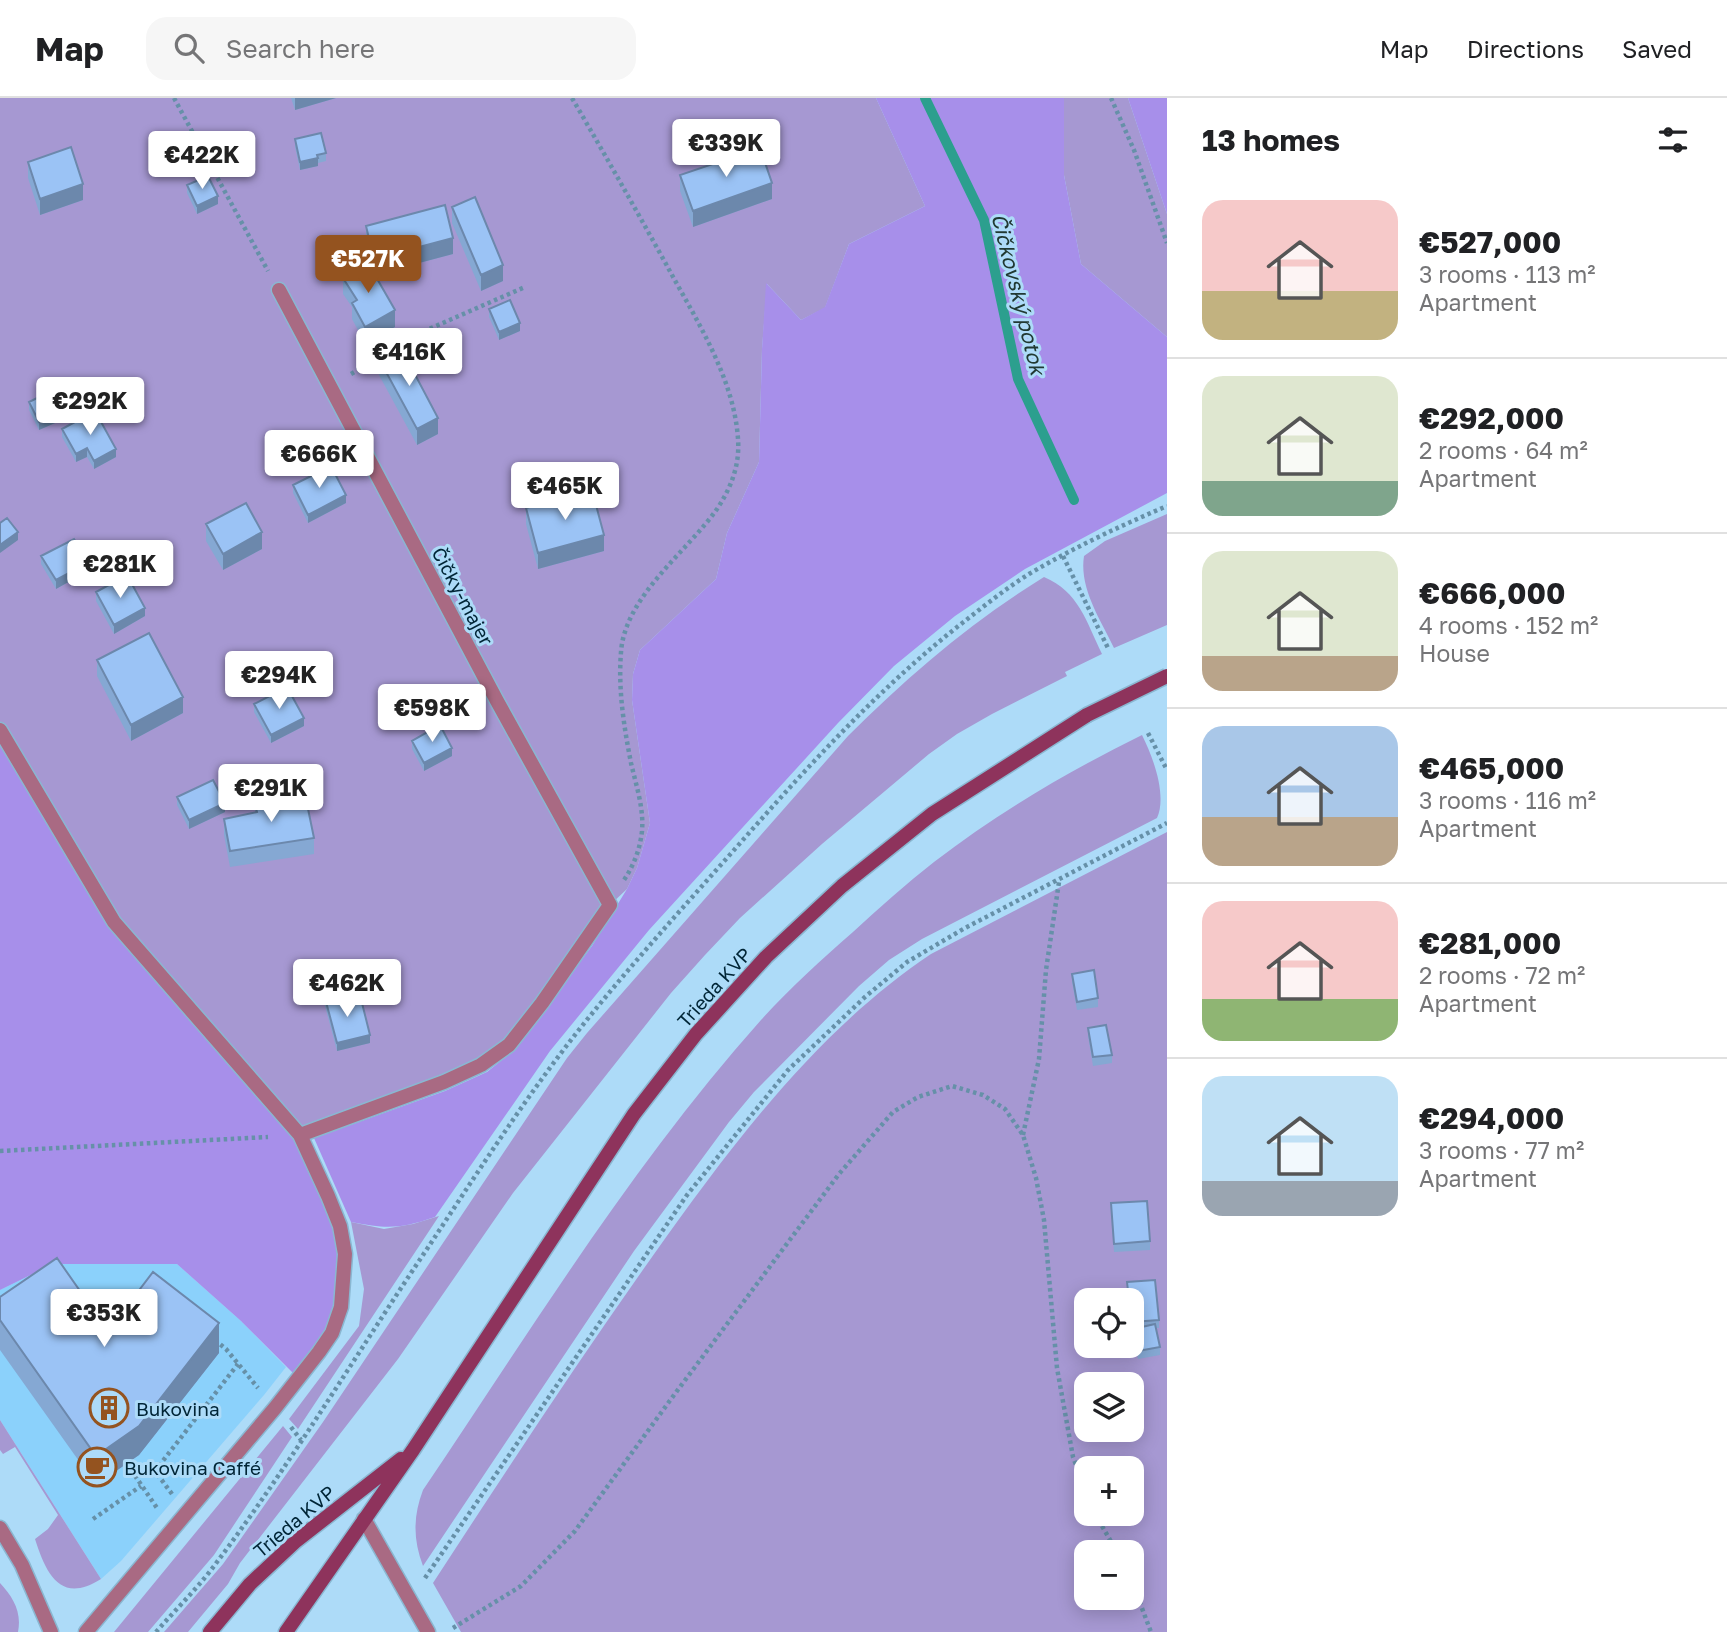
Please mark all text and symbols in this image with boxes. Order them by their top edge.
search box [146,17,636,80]
text: Map [35,29,104,68]
icon: search [170,29,208,67]
text: Search here [226,33,375,64]
text: Map [1380,34,1429,63]
text: Directions [1467,34,1584,63]
text: Saved [1622,34,1692,63]
pin: €339K [677,120,775,179]
icon: filters [1654,121,1692,159]
text: 13 homes [1202,122,1340,158]
text: €339K [688,128,764,156]
pin: €422K [153,132,251,191]
text: €422K [164,140,240,168]
water label: Čičkovský potok [986,211,1052,379]
text: €527,000 [1419,224,1561,260]
icon: home [1258,228,1342,312]
pin: €527K [319,236,417,295]
text: €527K [331,244,405,272]
text: 3 rooms · 113 m² [1419,260,1596,288]
text: Apartment [1419,288,1537,316]
pin: €416K [360,328,458,388]
text: €416K [372,337,446,365]
pin: €292K [41,378,139,437]
text: €292K [52,386,128,414]
text: €292,000 [1419,400,1564,436]
icon: home [1258,404,1342,488]
pin: €666K [270,430,368,490]
text: 2 rooms · 64 m² [1419,436,1588,464]
text: €666K [281,439,357,467]
pin: €465K [516,462,614,522]
text: Apartment [1419,464,1537,492]
text: €465K [527,471,603,499]
pin: €281K [71,540,169,600]
street label: Čičky-majer [428,543,499,650]
text: €281K [83,549,157,577]
text: €666,000 [1419,575,1565,611]
icon: home [1258,579,1342,663]
text: 4 rooms · 152 m² [1419,611,1598,639]
text: House [1419,639,1490,667]
pin: €294K [230,652,328,711]
text: €294K [241,660,317,688]
pin: €598K [383,684,481,744]
text: €598K [394,693,470,721]
text: €465,000 [1419,750,1564,786]
icon: home [1258,754,1342,838]
pin: €291K [222,764,320,824]
text: €291K [234,773,308,801]
text: 3 rooms · 116 m² [1419,786,1596,814]
text: Apartment [1419,814,1537,842]
text: €281,000 [1419,925,1561,961]
icon: home [1258,929,1342,1013]
street label: Trieda KVP [672,942,756,1032]
pin: €462K [298,960,396,1019]
text: 2 rooms · 72 m² [1419,961,1585,989]
text: €462K [309,968,385,996]
text: Apartment [1419,989,1537,1017]
text: €294,000 [1419,1100,1564,1136]
icon: home [1258,1104,1342,1188]
text: 3 rooms · 77 m² [1419,1136,1584,1164]
text: Apartment [1419,1164,1537,1192]
map controls [1074,1288,1144,1610]
button: locate [1074,1288,1144,1358]
pin: €353K [55,1290,153,1349]
text: €353K [67,1298,141,1326]
button: layers [1074,1372,1144,1442]
building icon: Bukovina [88,1387,130,1429]
place label: Bukovina [136,1397,220,1420]
cafe icon: Bukovina Caffé [76,1446,118,1488]
place label: Bukovina Caffé [124,1456,261,1479]
button: + [1074,1456,1144,1526]
street label: Trieda KVP [249,1480,339,1562]
button: − [1074,1540,1144,1610]

